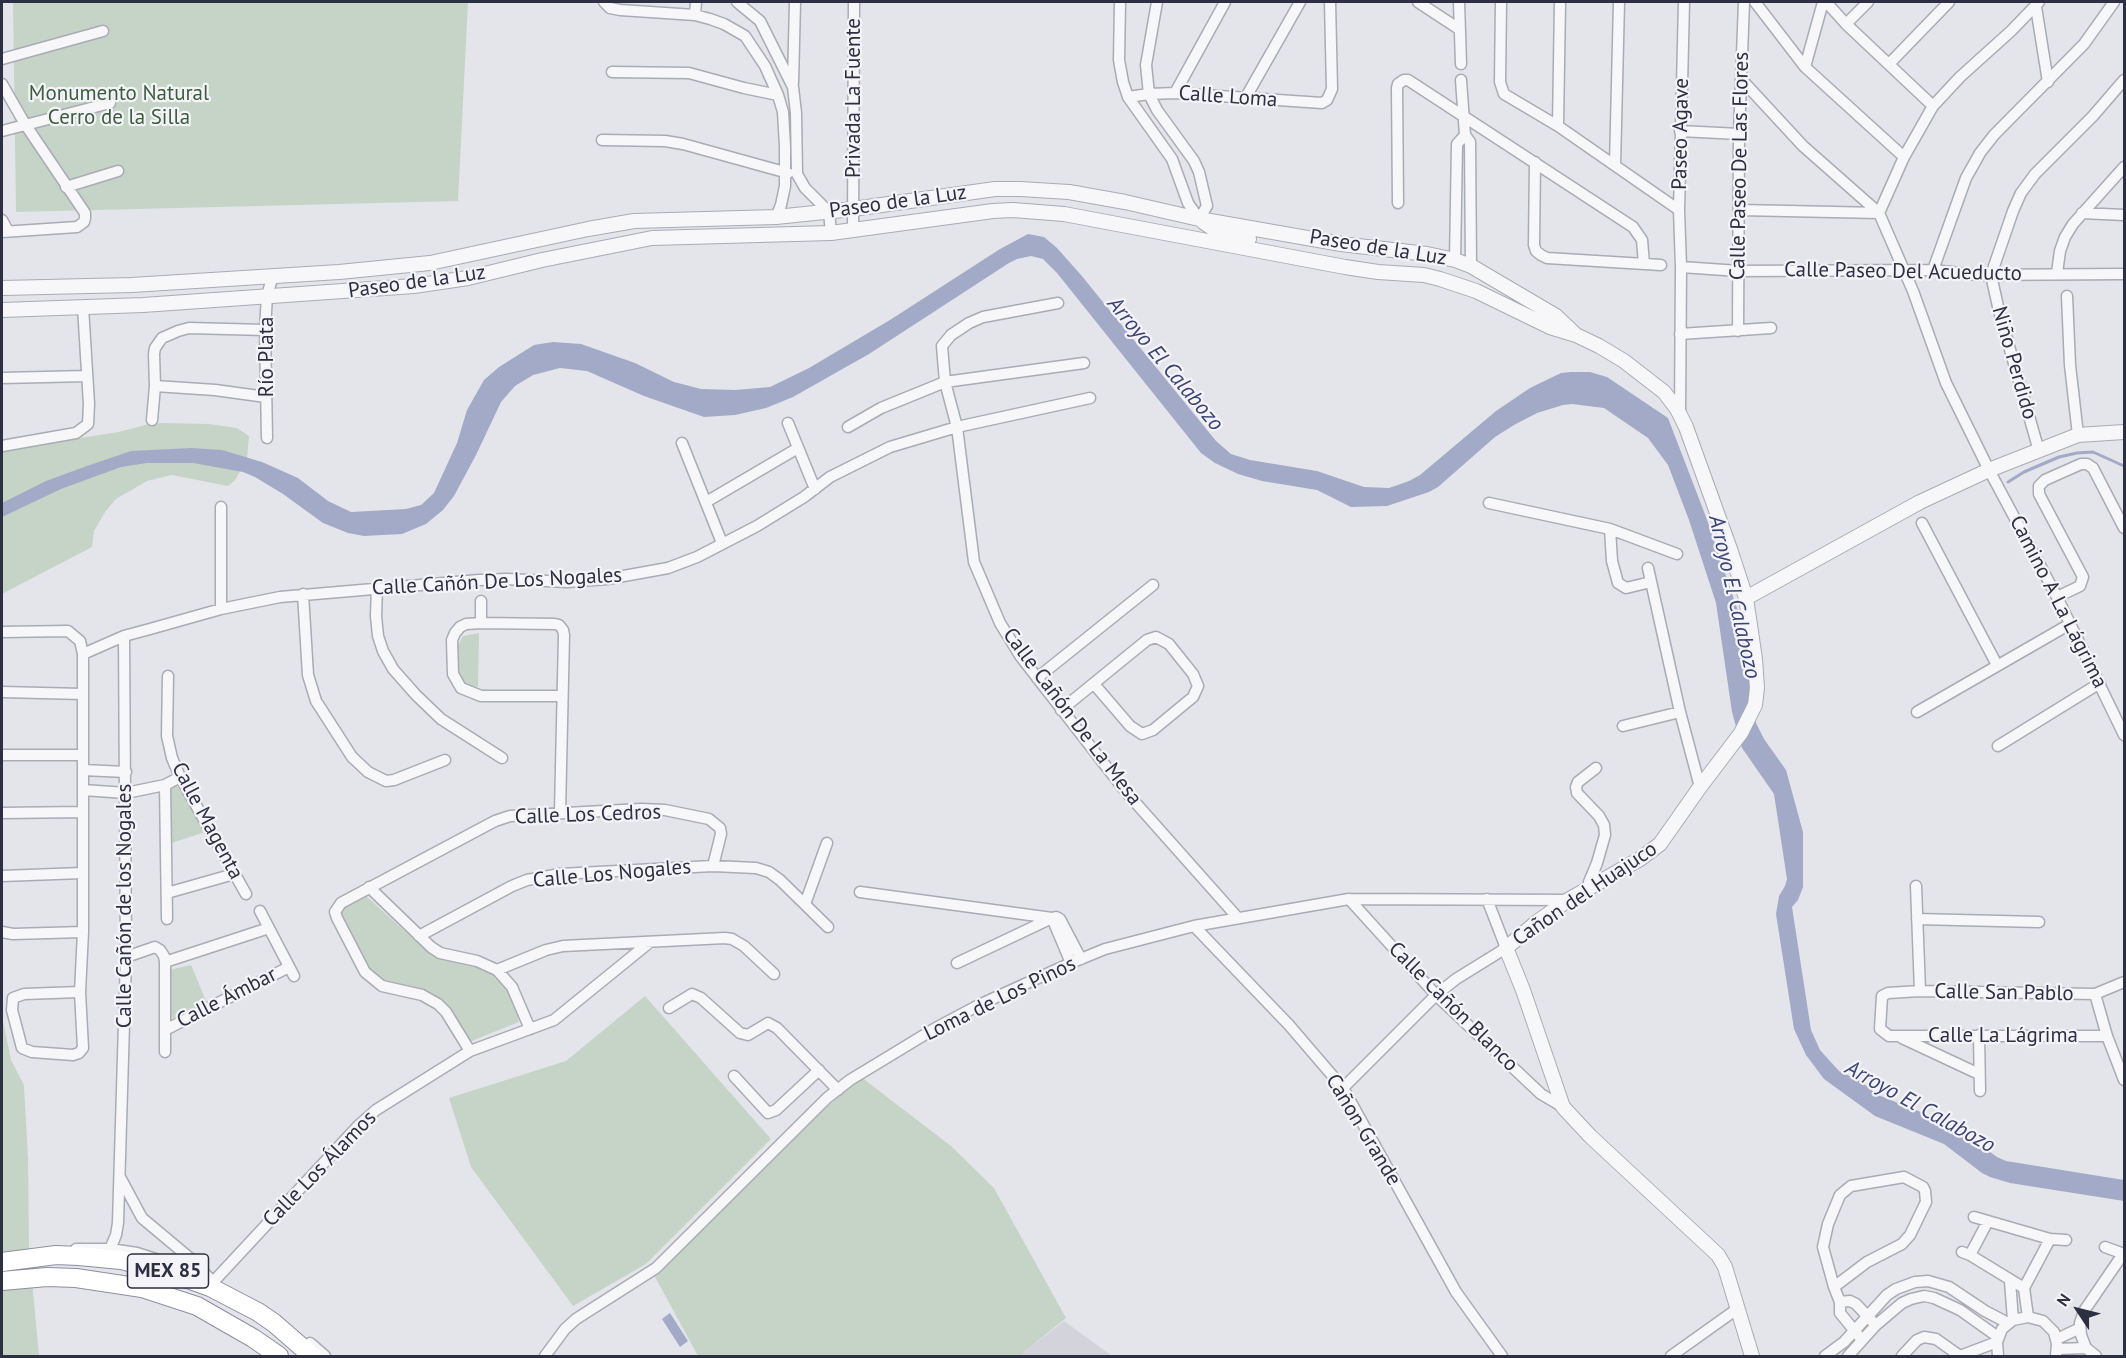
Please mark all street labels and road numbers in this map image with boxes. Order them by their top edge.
street label: Privada La Fuente [841,18,867,178]
street label: Calle Paseo De Las Flores [1725,52,1755,280]
street label: Paseo Agave [1667,78,1695,190]
street label: Calle Loma [1178,81,1278,113]
street label: Paseo de la Luz [828,180,968,224]
street label: Paseo de la Luz [1308,225,1448,271]
street label: Calle Paseo Del Acueducto [1784,257,2022,287]
street label: Paseo de la Luz [347,260,487,304]
street label: Niño Perdido [1986,304,2042,422]
street label: Río Plata [254,317,280,397]
street label: Camino A La Lágrima [2004,512,2112,692]
street label: Calle Cañón De Los Nogales [371,563,623,601]
street label: Calle Cañón De La Mesa [997,623,1147,811]
street label: Calle Magenta [166,758,248,884]
street label: Calle Cañón de los Nogales [112,784,138,1028]
street label: Calle Los Cedros [514,800,662,830]
street label: Cañon del Huajuco [1508,836,1662,952]
street label: Calle Los Nogales [532,855,692,893]
street label: Calle Cañón Blanco [1383,937,1523,1077]
street label: Loma de Los Pinos [920,951,1080,1047]
street label: Calle Ámbar [173,962,281,1034]
street label: Calle San Pablo [1934,979,2074,1007]
street label: Calle La Lágrima [1928,1023,2078,1049]
street label: Cañon Grande [1320,1070,1406,1190]
street label: Calle Los Álamos [258,1106,382,1232]
road number: MEX 85 [128,1254,208,1288]

